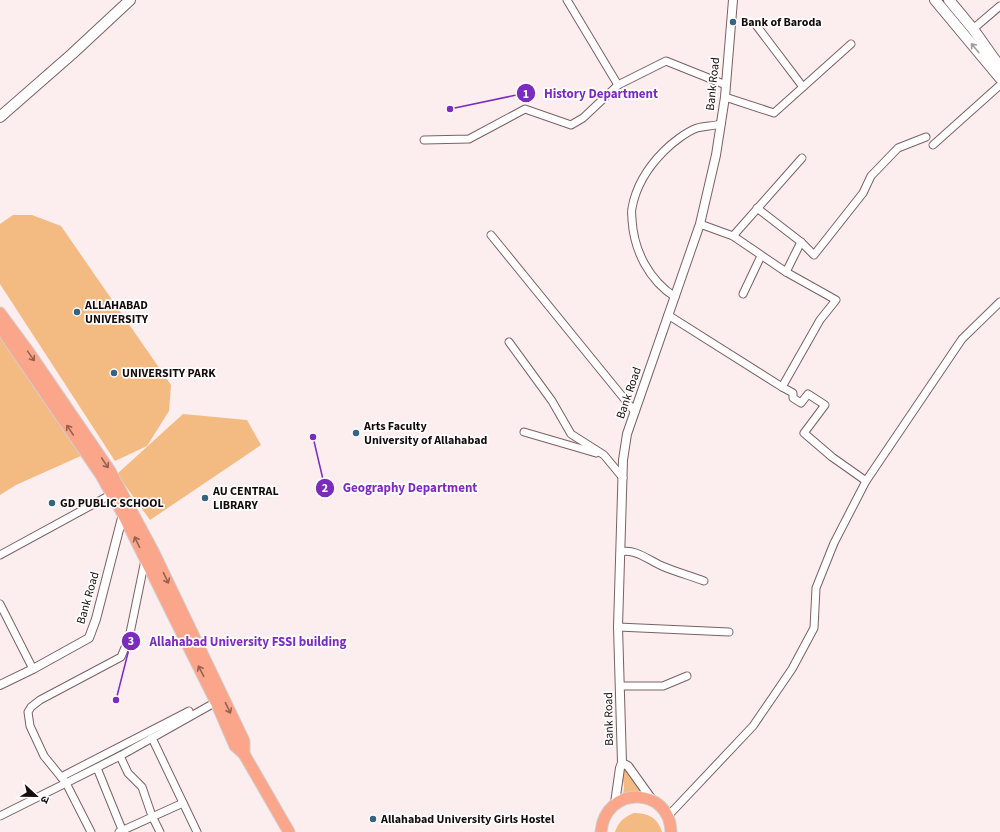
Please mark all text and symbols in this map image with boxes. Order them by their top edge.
place label: Bank of Baroda [741,14,822,31]
marker: Bank of Baroda [728,17,738,27]
one-way arrow [970,43,979,53]
street label: Bank Road [702,56,724,112]
callout: History Department [516,81,666,106]
text: History Department [544,85,658,103]
text: 1 [523,86,529,103]
place label: ALLAHABAD UNIVERSITY [84,297,149,328]
marker: ALLAHABAD UNIVERSITY [72,307,82,317]
one-way arrow [27,350,35,361]
place label: UNIVERSITY PARK [122,365,216,382]
street label: Bank Road [612,365,646,421]
marker: UNIVERSITY PARK [109,368,119,378]
place label: Arts Faculty University of Allahabad [363,418,488,449]
one-way arrow [66,425,75,436]
marker: Arts Faculty University of Allahabad [351,428,361,438]
one-way arrow [101,458,109,469]
callout: Geography Department [315,475,486,500]
text: Geography Department [343,479,477,497]
text: 2 [322,480,328,497]
place label: AU CENTRAL LIBRARY [212,483,279,514]
marker: AU CENTRAL LIBRARY [200,493,210,503]
place label: GD PUBLIC SCHOOL [60,495,164,512]
marker: GD PUBLIC SCHOOL [47,498,57,508]
one-way arrow [133,536,140,548]
street label: Bank Road [72,570,104,626]
one-way arrow [163,572,170,584]
callout: Allahabad University FSSI building [121,628,354,653]
text: 3 [128,633,134,650]
text: Allahabad University FSSI building [149,633,346,651]
one-way arrow [196,665,204,677]
street label: Bank Road [600,692,618,746]
one-way arrow [225,701,232,713]
north arrow [16,776,56,816]
text: उ [36,794,53,806]
place label: Allahabad University Girls Hostel [380,811,555,828]
marker: Allahabad University Girls Hostel [368,814,378,824]

